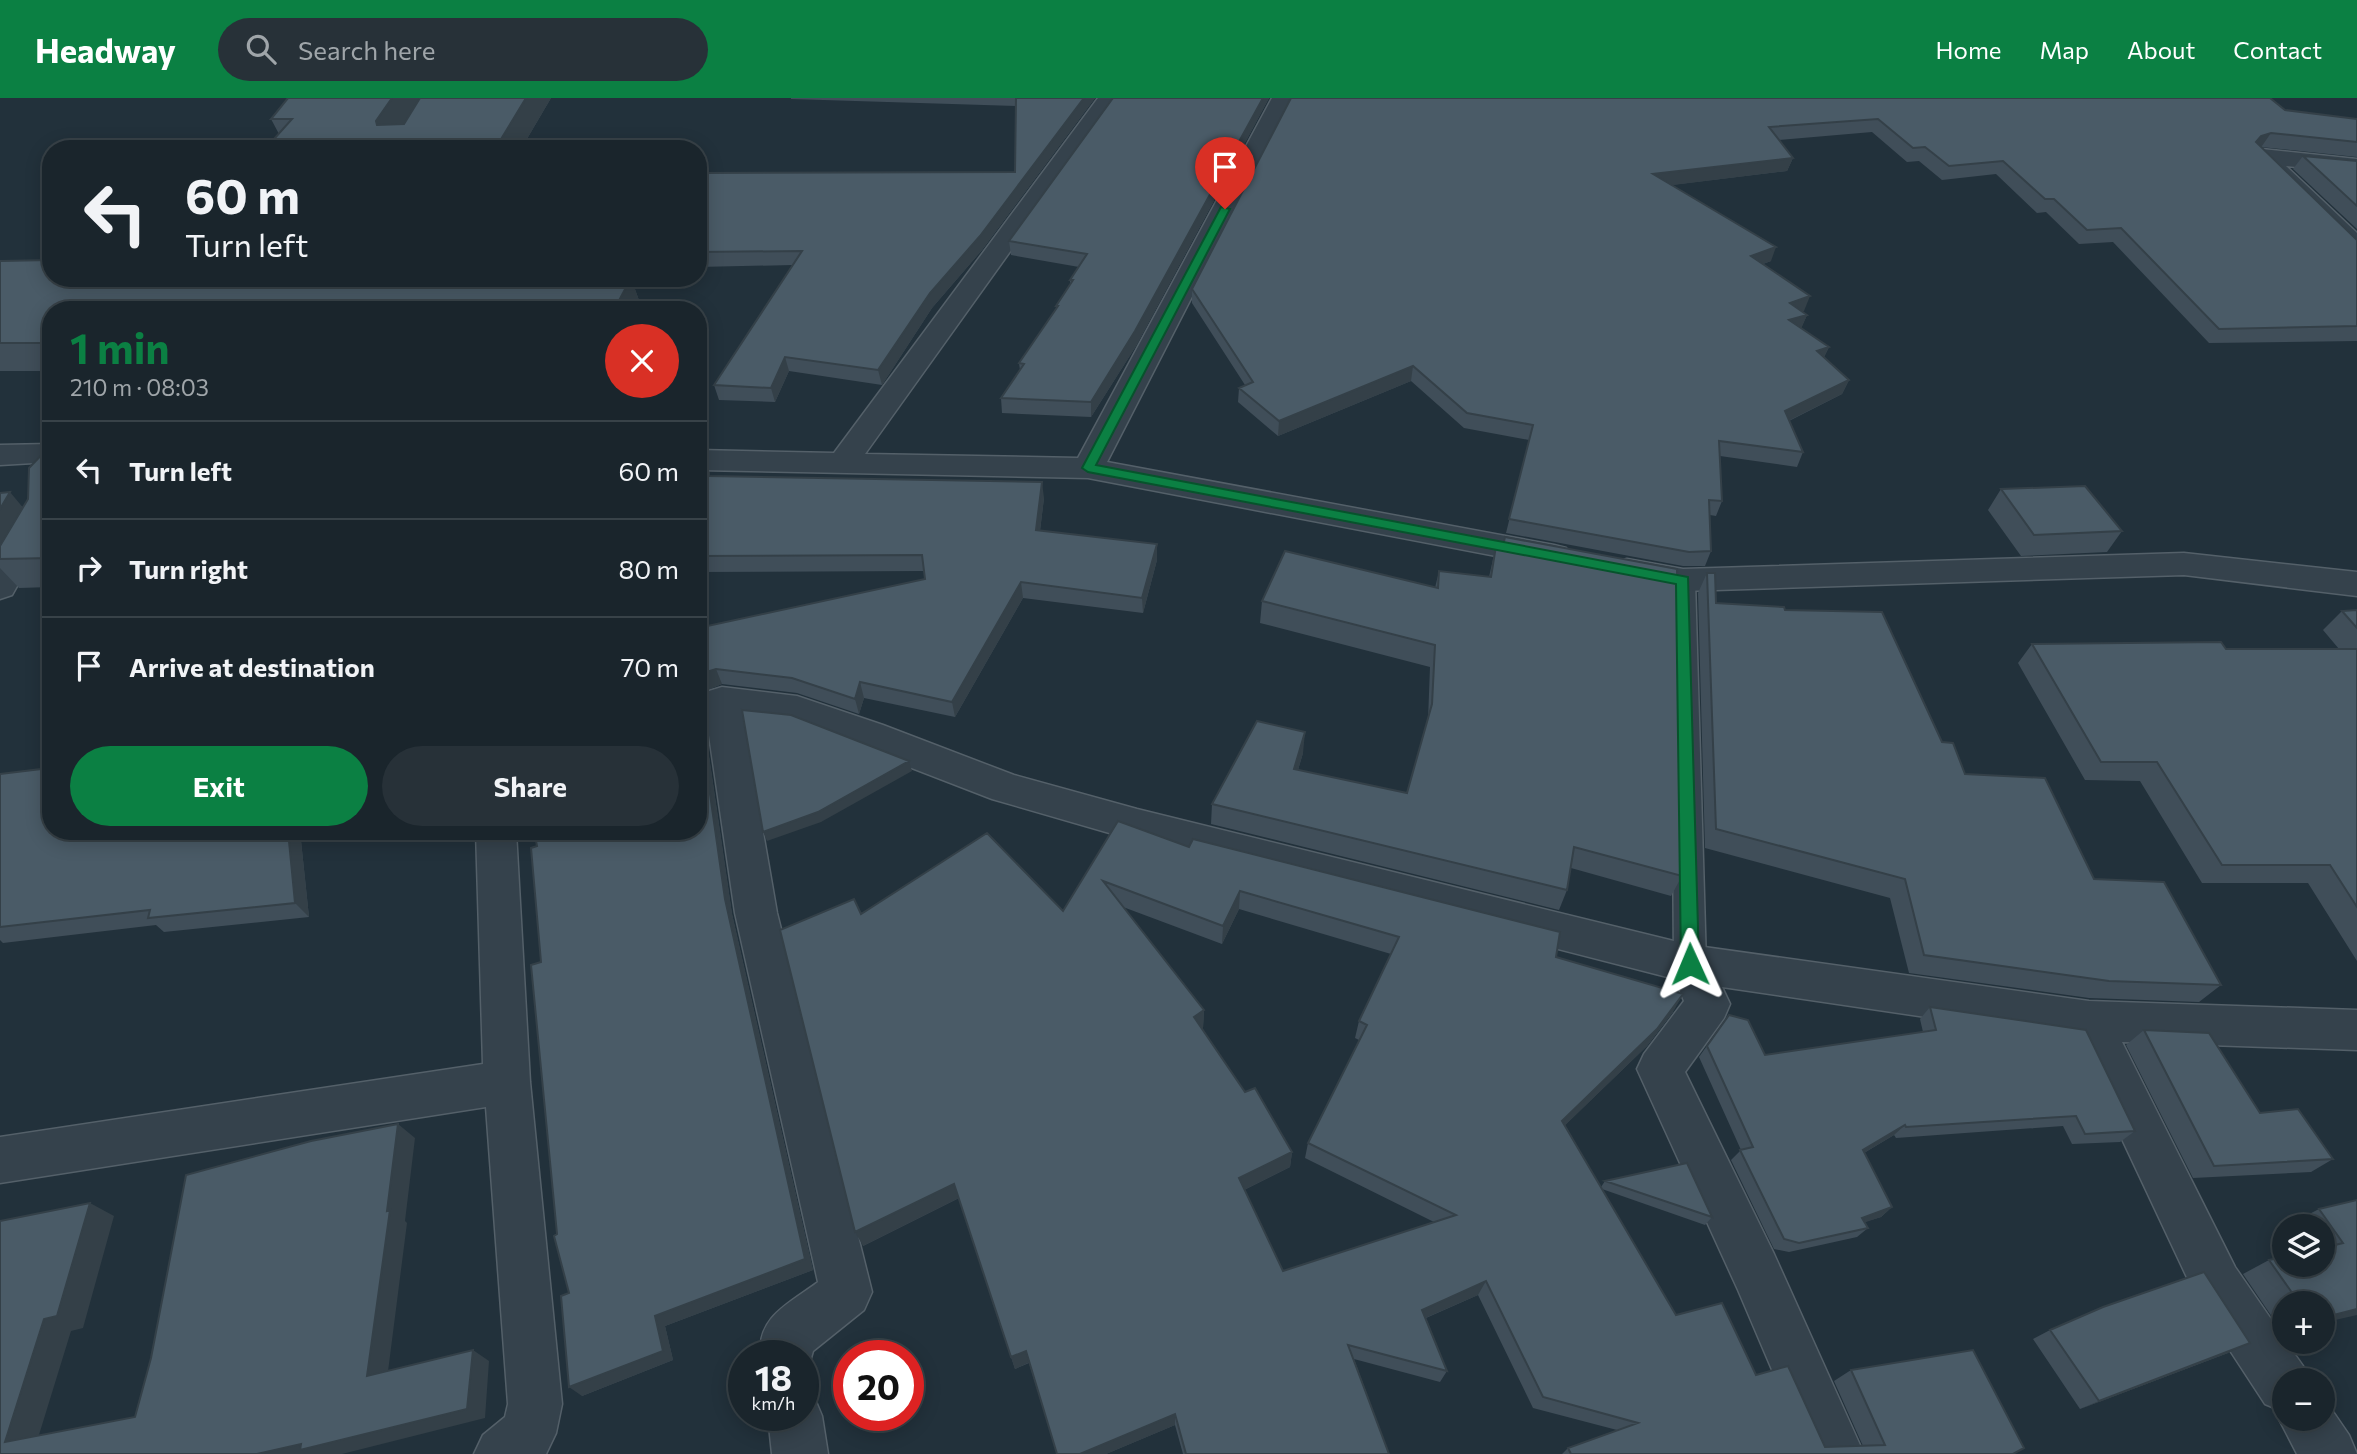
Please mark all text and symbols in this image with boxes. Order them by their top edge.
search box [218,18,708,81]
text: Headway [35,29,176,70]
icon: search [242,30,280,68]
text: Search here [298,34,436,65]
text: Home [1936,35,2002,64]
text: Map [2040,35,2089,64]
text: About [2127,35,2195,64]
text: Contact [2233,35,2322,64]
pin [1195,137,1255,209]
icon: arrive [1206,148,1244,186]
text: 60 m [185,164,300,224]
icon: left [70,168,161,259]
text: Turn left [185,224,309,264]
text: 1 min [70,321,170,373]
button: close [605,324,679,398]
text: 210 m · 08:03 [70,373,209,401]
icon: left [70,451,108,489]
text: Turn left [129,455,232,486]
text: 60 m [619,455,679,486]
icon: right [70,549,108,587]
text: Turn right [129,553,248,584]
text: 80 m [619,553,679,584]
icon: arrive [70,647,108,685]
text: Arrive at destination [129,651,375,682]
text: 70 m [621,651,679,682]
button: Exit [70,746,368,826]
button: Share [382,746,679,826]
position arrow [1653,927,1727,1001]
map controls [2272,1214,2335,1431]
button: layers [2272,1214,2335,1277]
button: + [2272,1291,2335,1354]
speed limit sign: 20 [833,1340,924,1431]
text: 18 [755,1355,792,1398]
button: − [2272,1368,2335,1431]
text: km/h [752,1392,795,1414]

